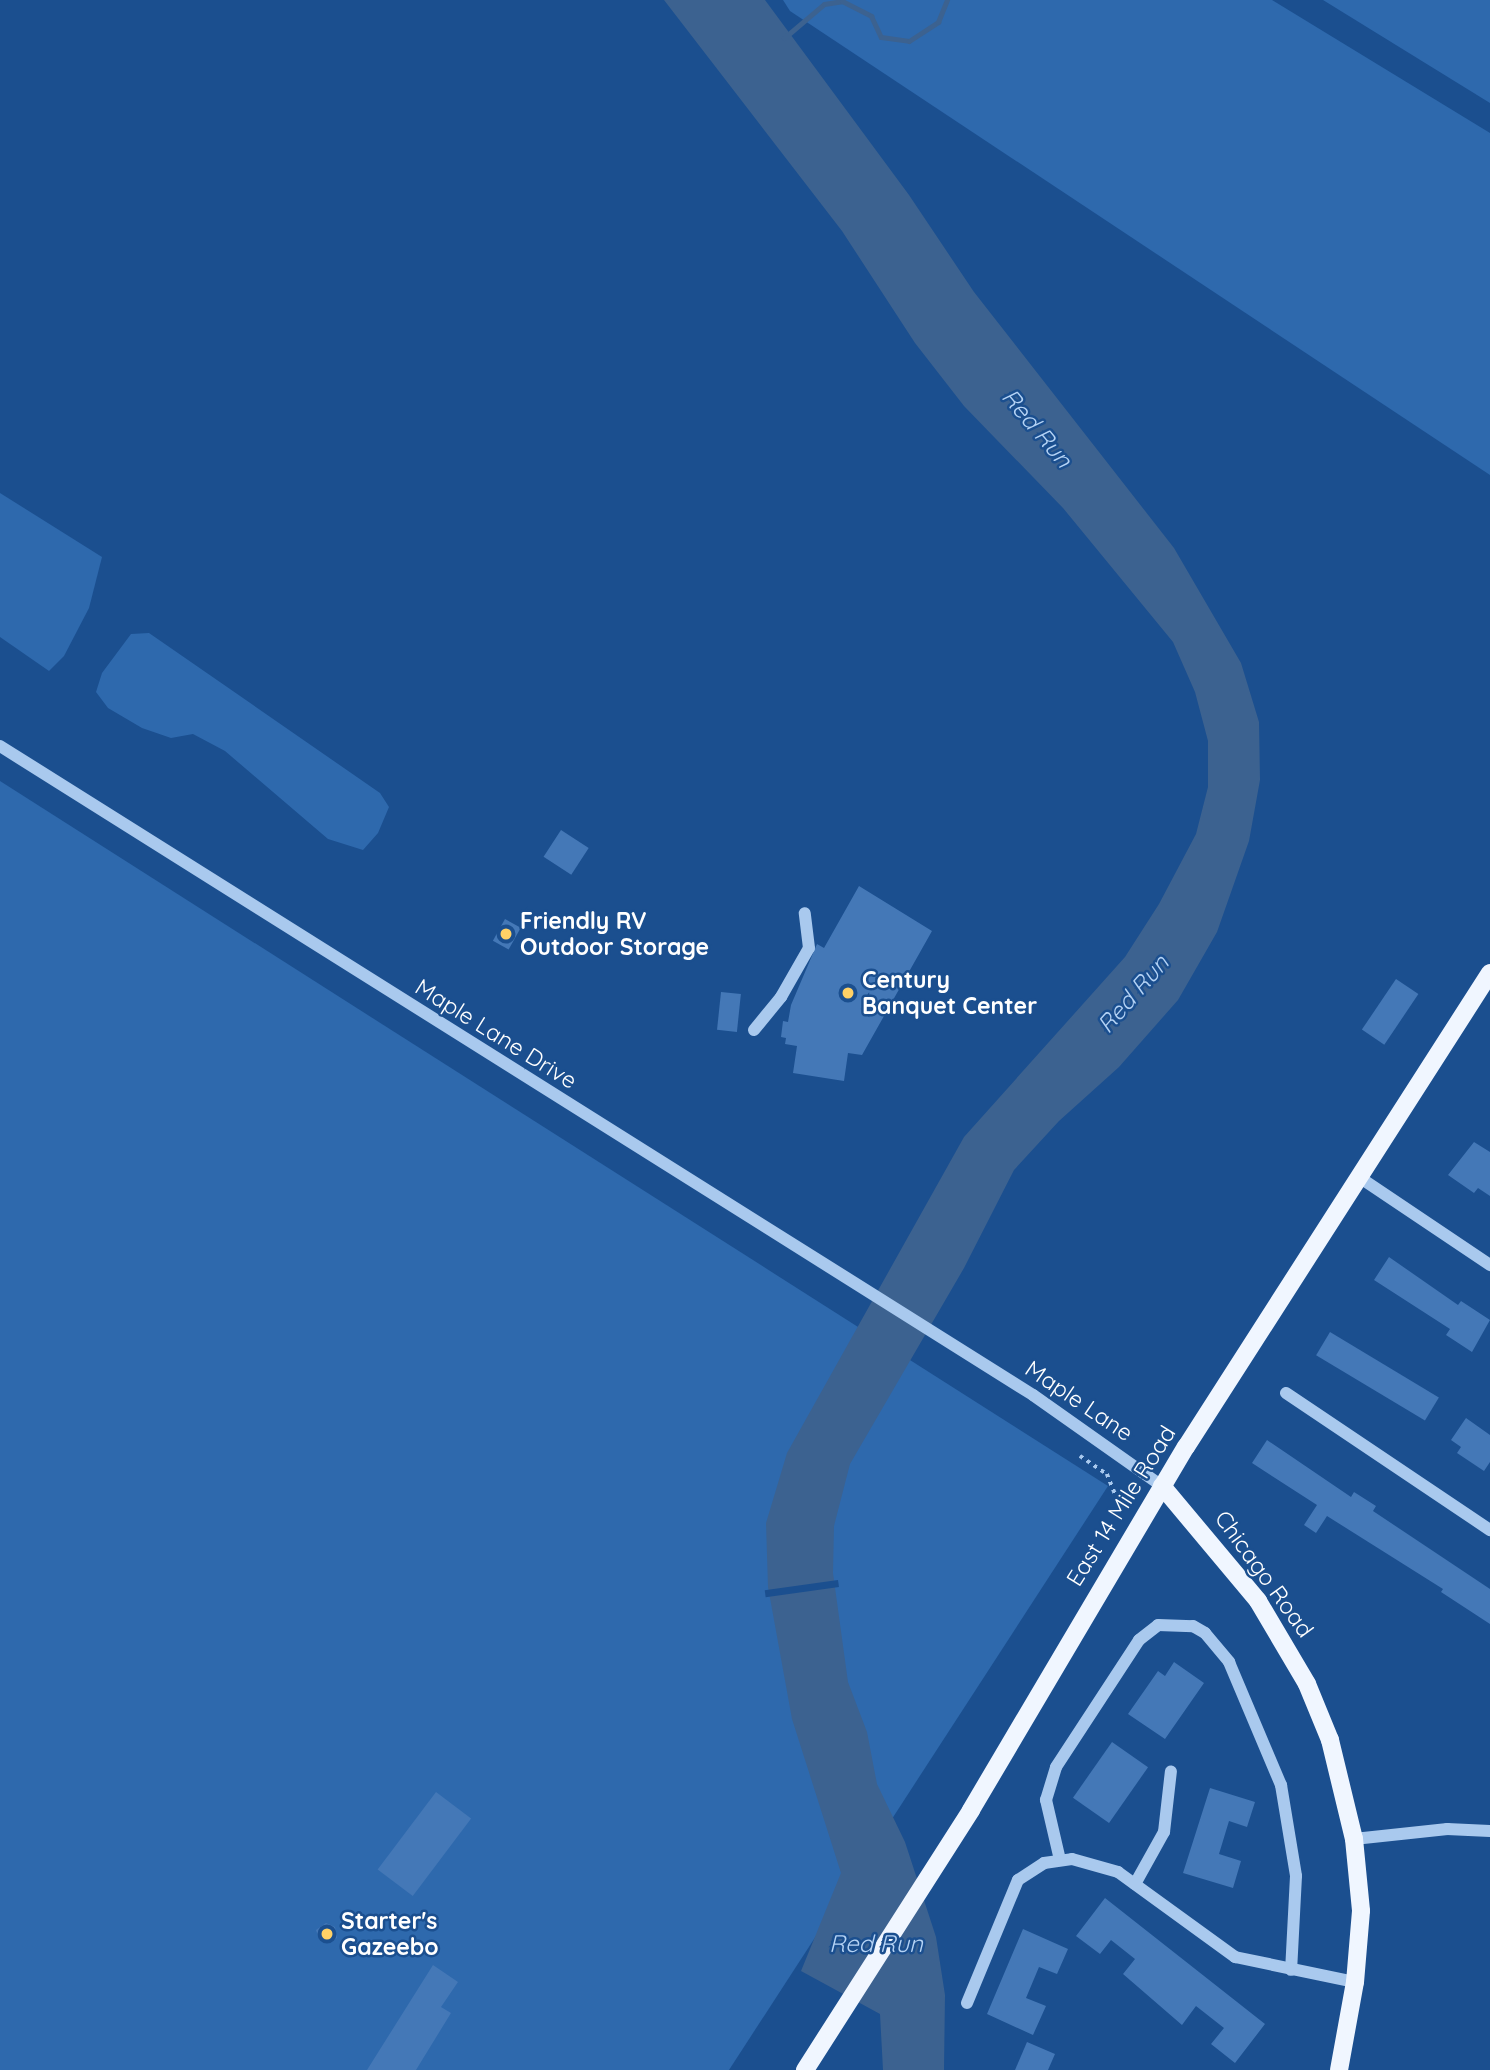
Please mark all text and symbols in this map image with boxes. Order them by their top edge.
water label: Red Run [996,383,1078,473]
place label: Friendly RV Outdoor Storage [520,907,709,961]
marker: Friendly RV Outdoor Storage [498,926,514,942]
water label: Red Run [1091,949,1175,1039]
place label: Century Banquet Center [862,966,1037,1020]
street label: Maple Lane Drive [410,973,582,1095]
marker: Century Banquet Center [840,985,856,1001]
street label: Maple Lane [1020,1355,1138,1447]
street label: East 14 Mile Road [1061,1421,1181,1591]
street label: Chicago Road [1209,1505,1319,1643]
place label: Starter's Gazeebo [341,1907,439,1961]
marker: Starter's Gazeebo [319,1926,335,1942]
water label: Red Run [829,1930,923,1958]

